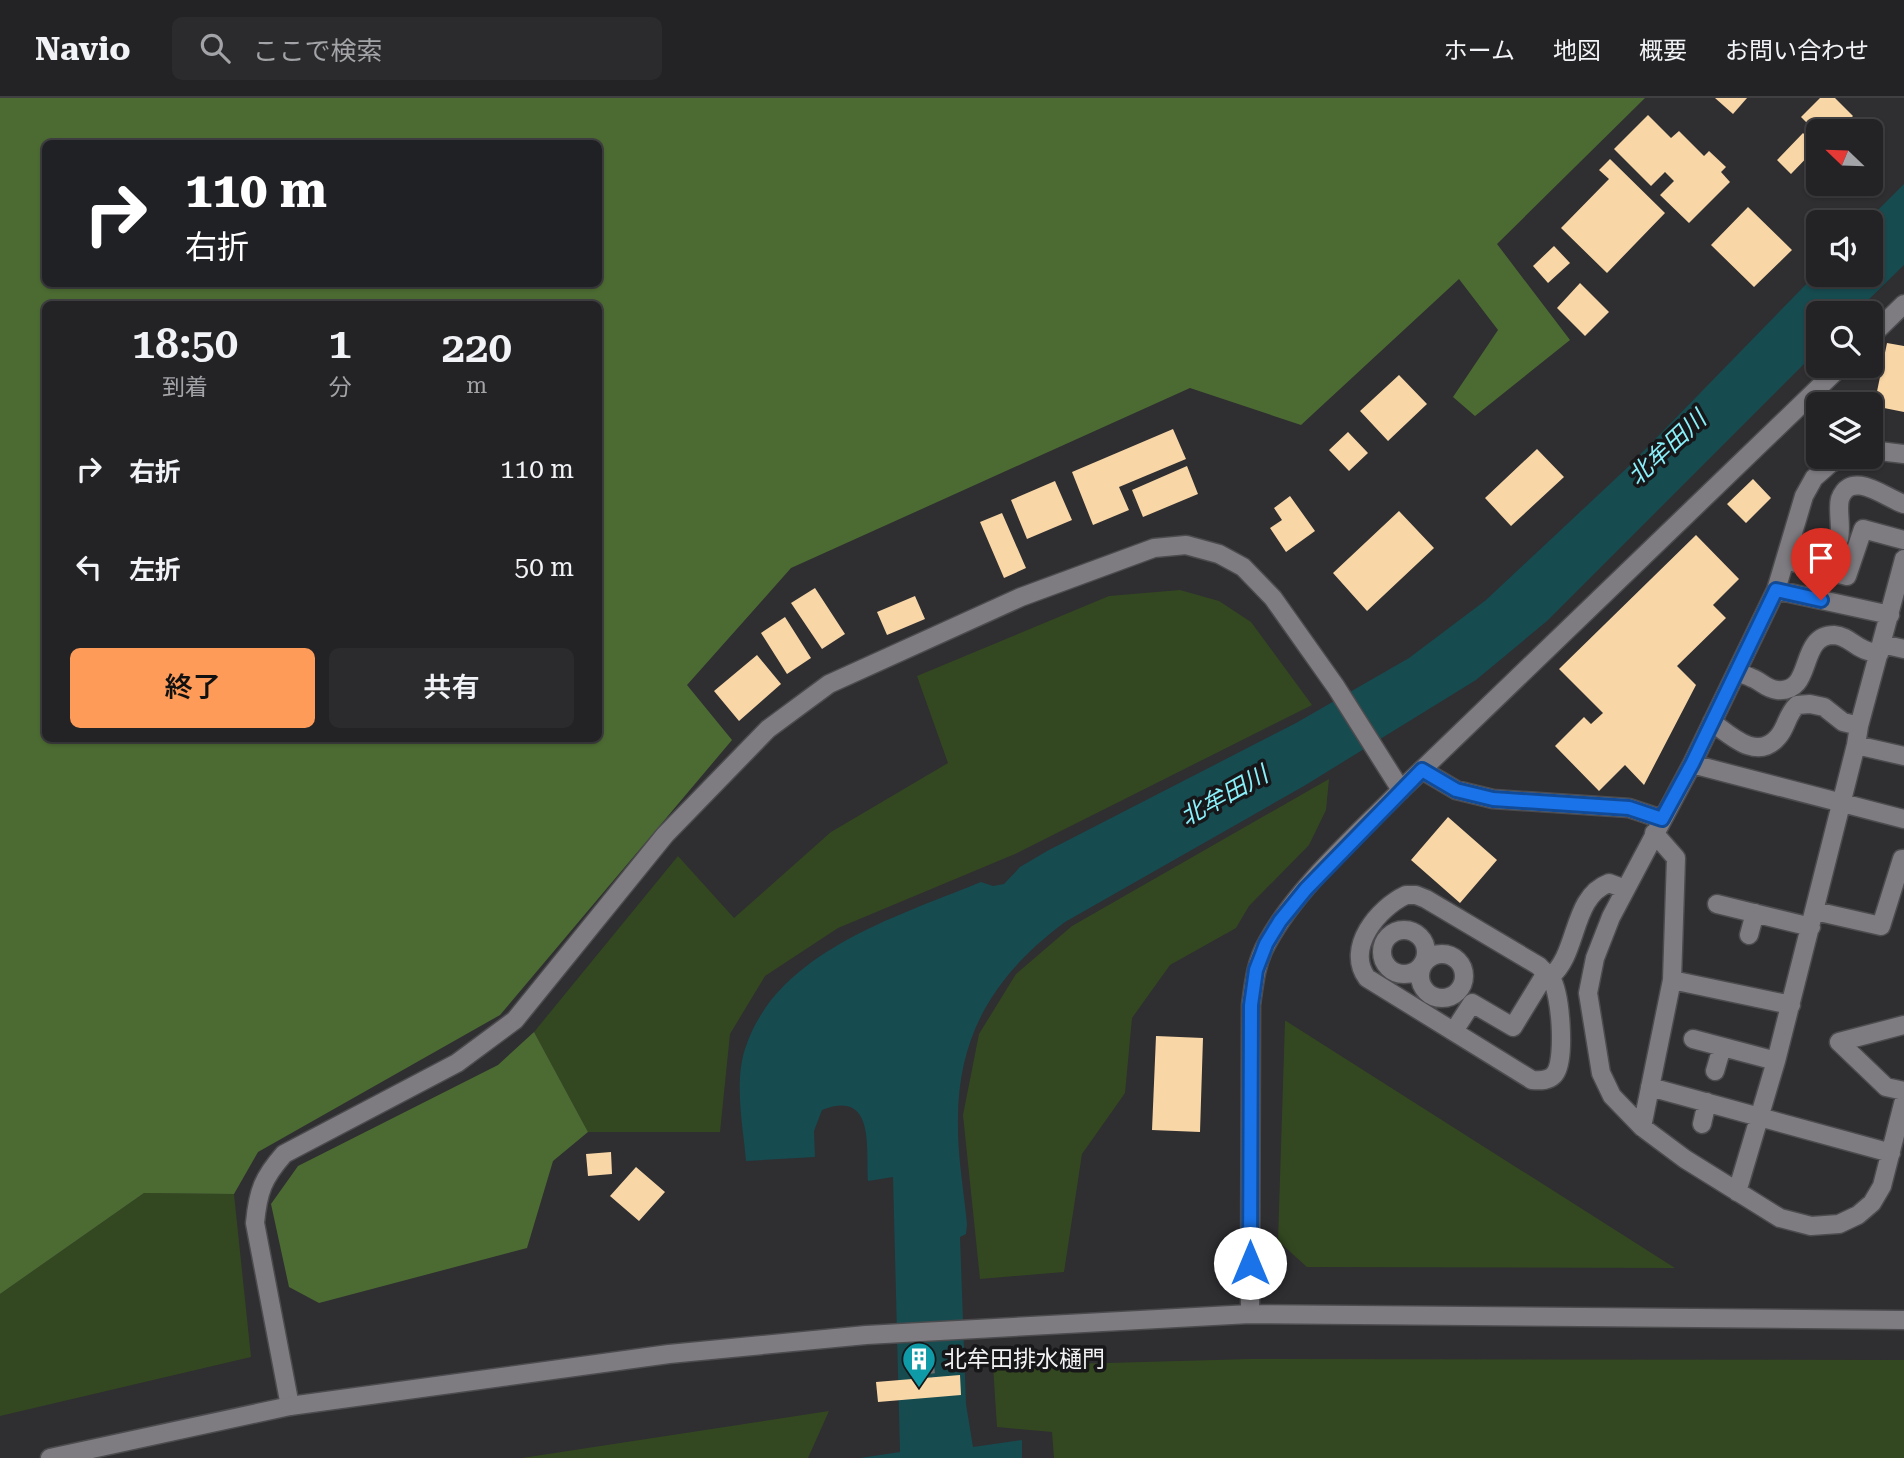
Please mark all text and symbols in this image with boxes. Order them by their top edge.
search box [172,17,662,80]
text: Navio [35,29,130,68]
icon: search [196,29,234,67]
text: ここで検索 [252,36,383,66]
text: ホーム [1444,37,1515,65]
text: 地図 [1553,37,1601,65]
text: 概要 [1639,37,1687,65]
text: お問い合わせ [1725,37,1869,65]
north arrow [1806,119,1883,196]
map controls [1806,119,1883,469]
text: 110 m [185,162,327,219]
icon: right [70,168,161,259]
button: sound [1806,210,1883,287]
text: 右折 [185,228,249,266]
button: search [1806,301,1883,378]
text: 18:50 [132,319,238,368]
text: 1 [328,319,352,368]
text: 220 [442,323,512,372]
text: m [466,372,487,399]
text: 到着 [162,374,208,401]
text: 分 [328,374,351,401]
button: layers [1806,392,1883,469]
water label: 北牟田川 [1622,403,1714,491]
icon: right [70,450,108,488]
text: 110 m [500,454,574,484]
text: 右折 [129,457,181,487]
pin [1791,528,1851,600]
icon: arrive [1802,539,1840,577]
icon: left [70,548,108,586]
text: 50 m [515,552,574,582]
text: 左折 [129,555,181,585]
button: 終了 [70,648,315,728]
button: 共有 [329,648,574,728]
water label: 北牟田川 [1175,759,1275,832]
position arrow [1213,1226,1287,1300]
building icon: 北牟田排水樋門 [900,1340,938,1389]
place label: 北牟田排水樋門 [944,1346,1105,1373]

